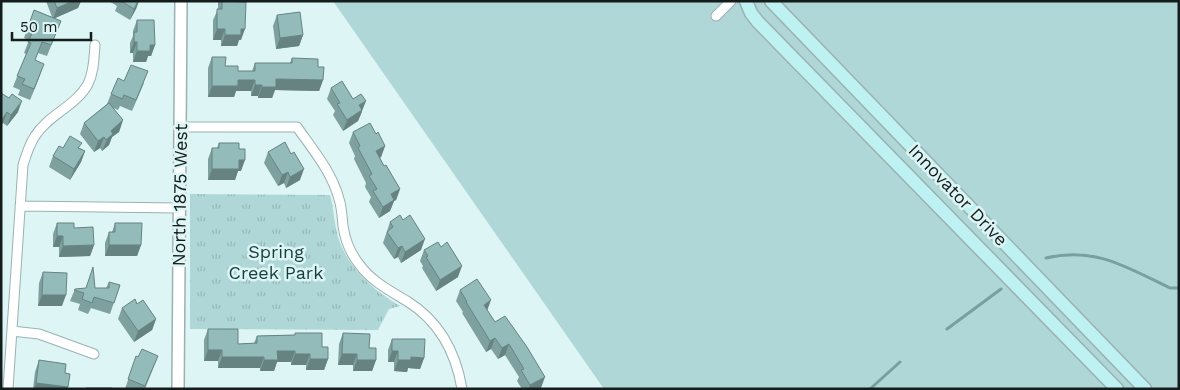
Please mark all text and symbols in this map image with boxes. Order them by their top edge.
scale bar [12,10,91,42]
text: 50 m [20,18,57,36]
street label: North 1875 West [168,123,191,267]
street label: Innovator Drive [904,139,1012,250]
park label: Spring Creek Park [229,241,323,283]

